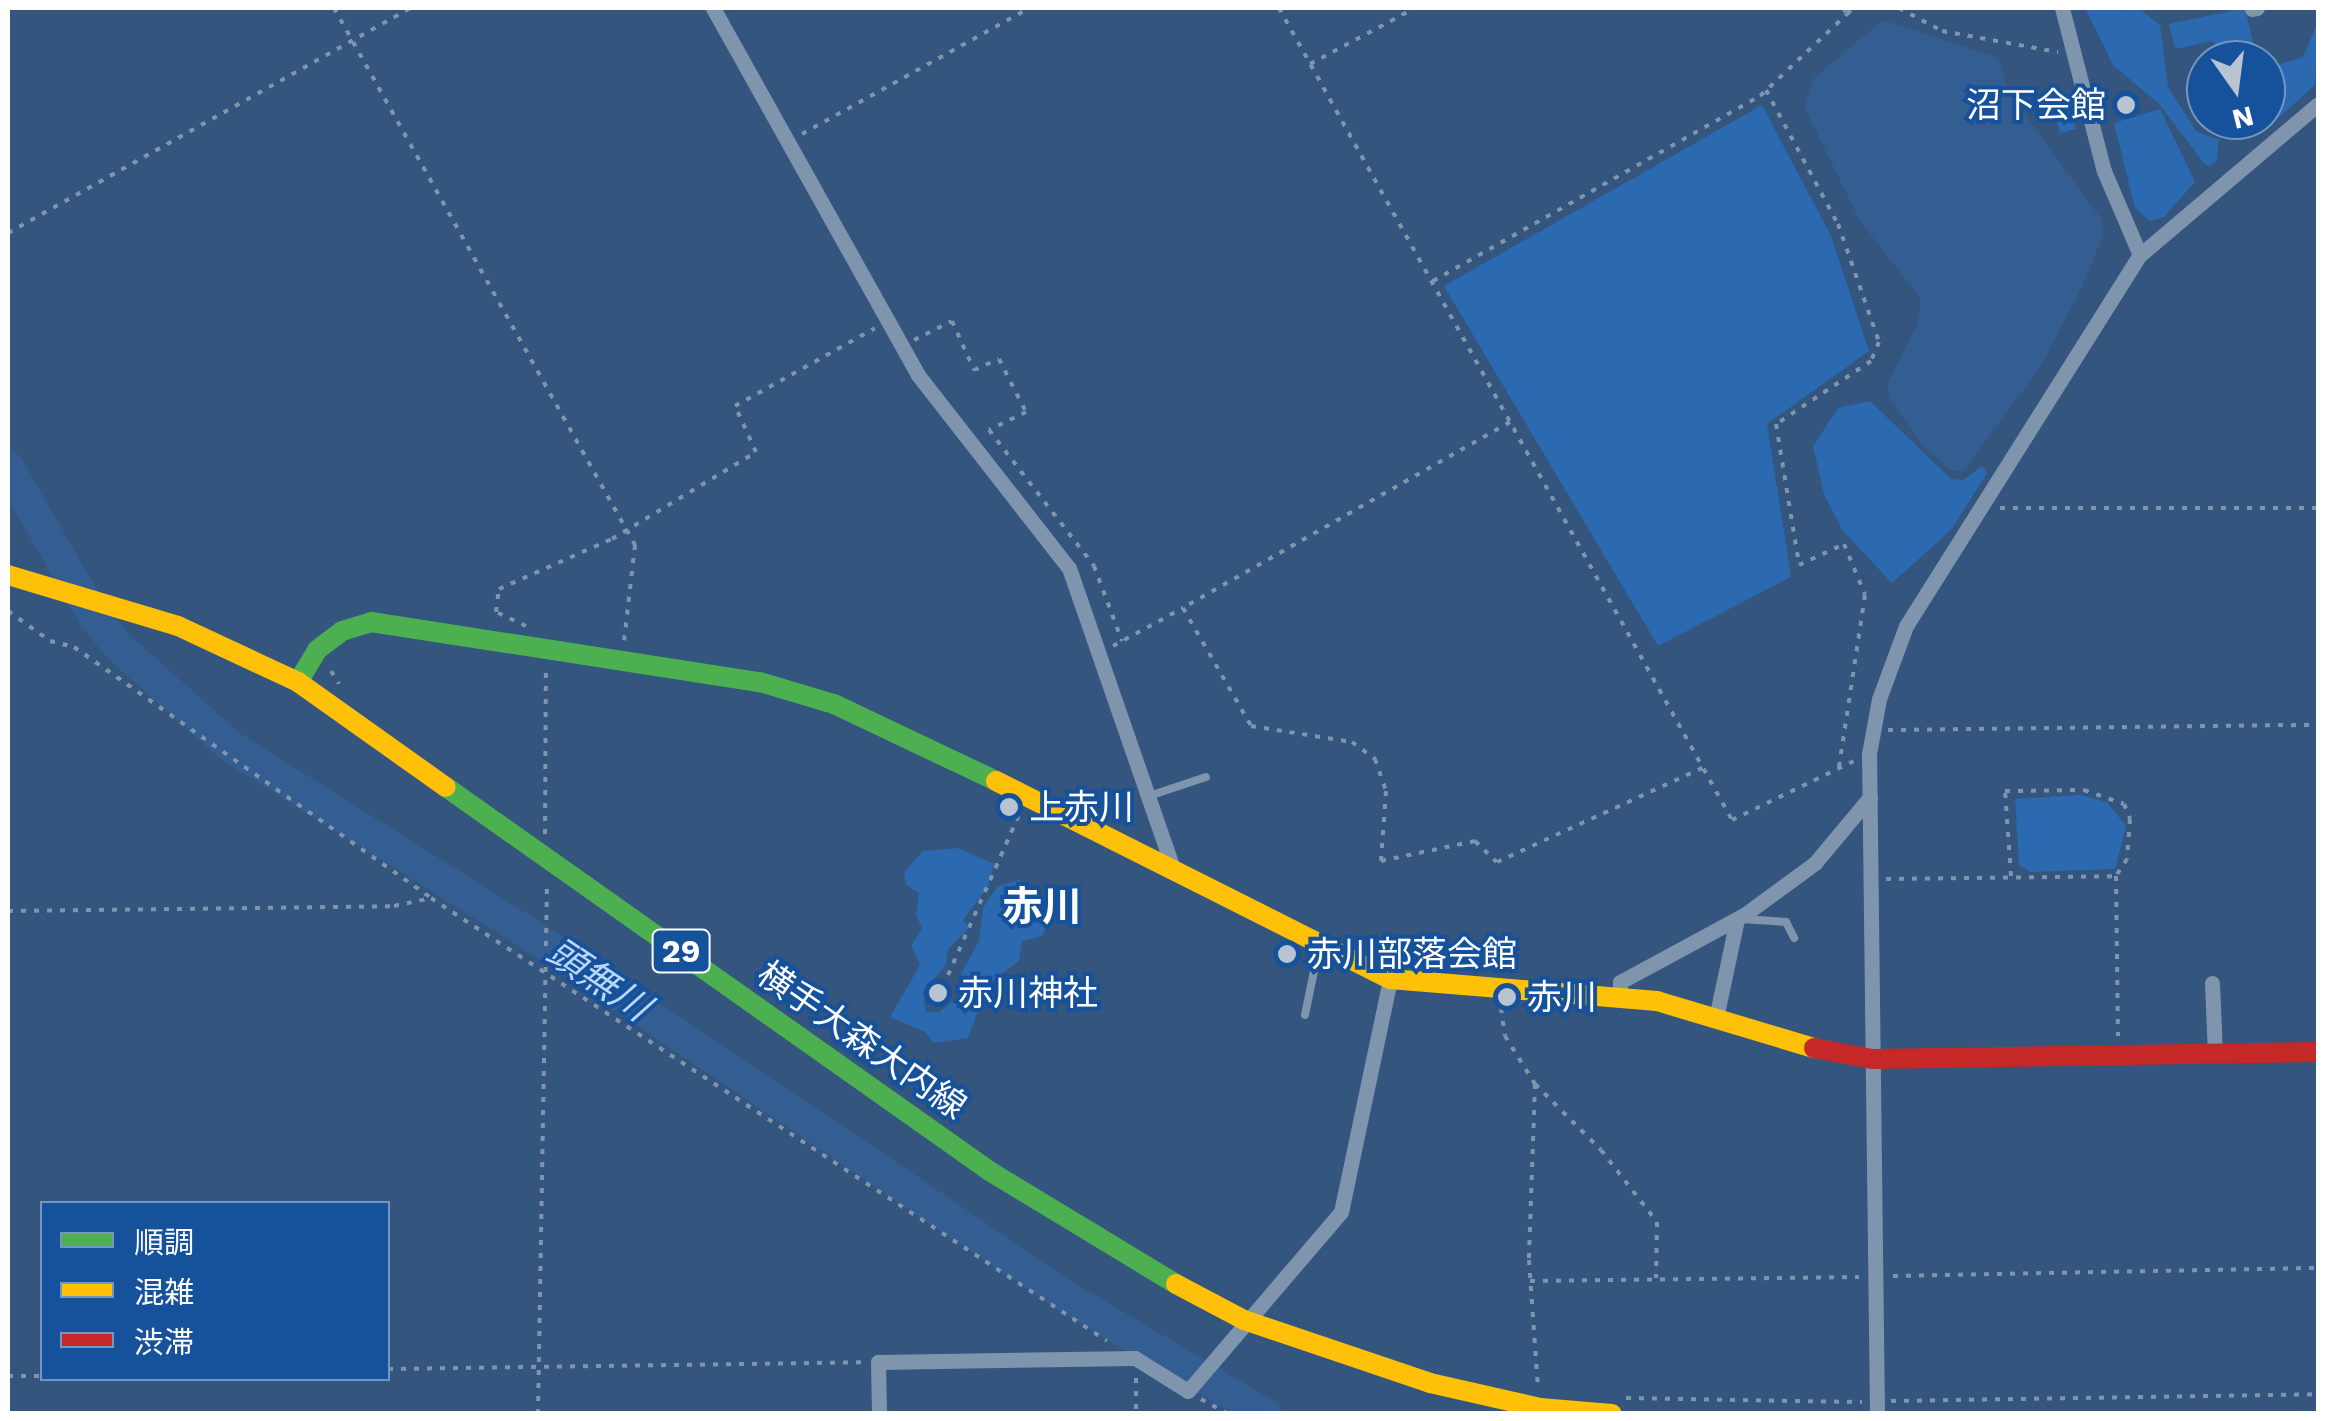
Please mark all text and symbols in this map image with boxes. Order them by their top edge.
north arrow [2186,40,2286,140]
place label: 沼下会館 [1966,84,2106,126]
marker: 沼下会館 [2115,94,2137,116]
text: N [2229,99,2257,136]
place label: 上赤川 [1029,786,1134,828]
marker: 上赤川 [998,796,1020,818]
district label: 赤川 [1002,883,1082,931]
road number: 29 [651,924,711,978]
water label: 頭無川 [538,929,658,1031]
place label: 赤川部落会館 [1307,933,1517,975]
marker: 赤川部落会館 [1276,943,1298,965]
street label: 横手大森大内線 [750,953,974,1127]
place label: 赤川神社 [958,972,1098,1014]
place label: 赤川 [1527,976,1597,1018]
marker: 赤川神社 [927,982,949,1004]
marker: 赤川 [1496,986,1518,1008]
legend [40,1201,390,1381]
text: 順調 [134,1225,194,1260]
text: 混雑 [134,1275,194,1310]
text: 渋滞 [134,1325,194,1360]

